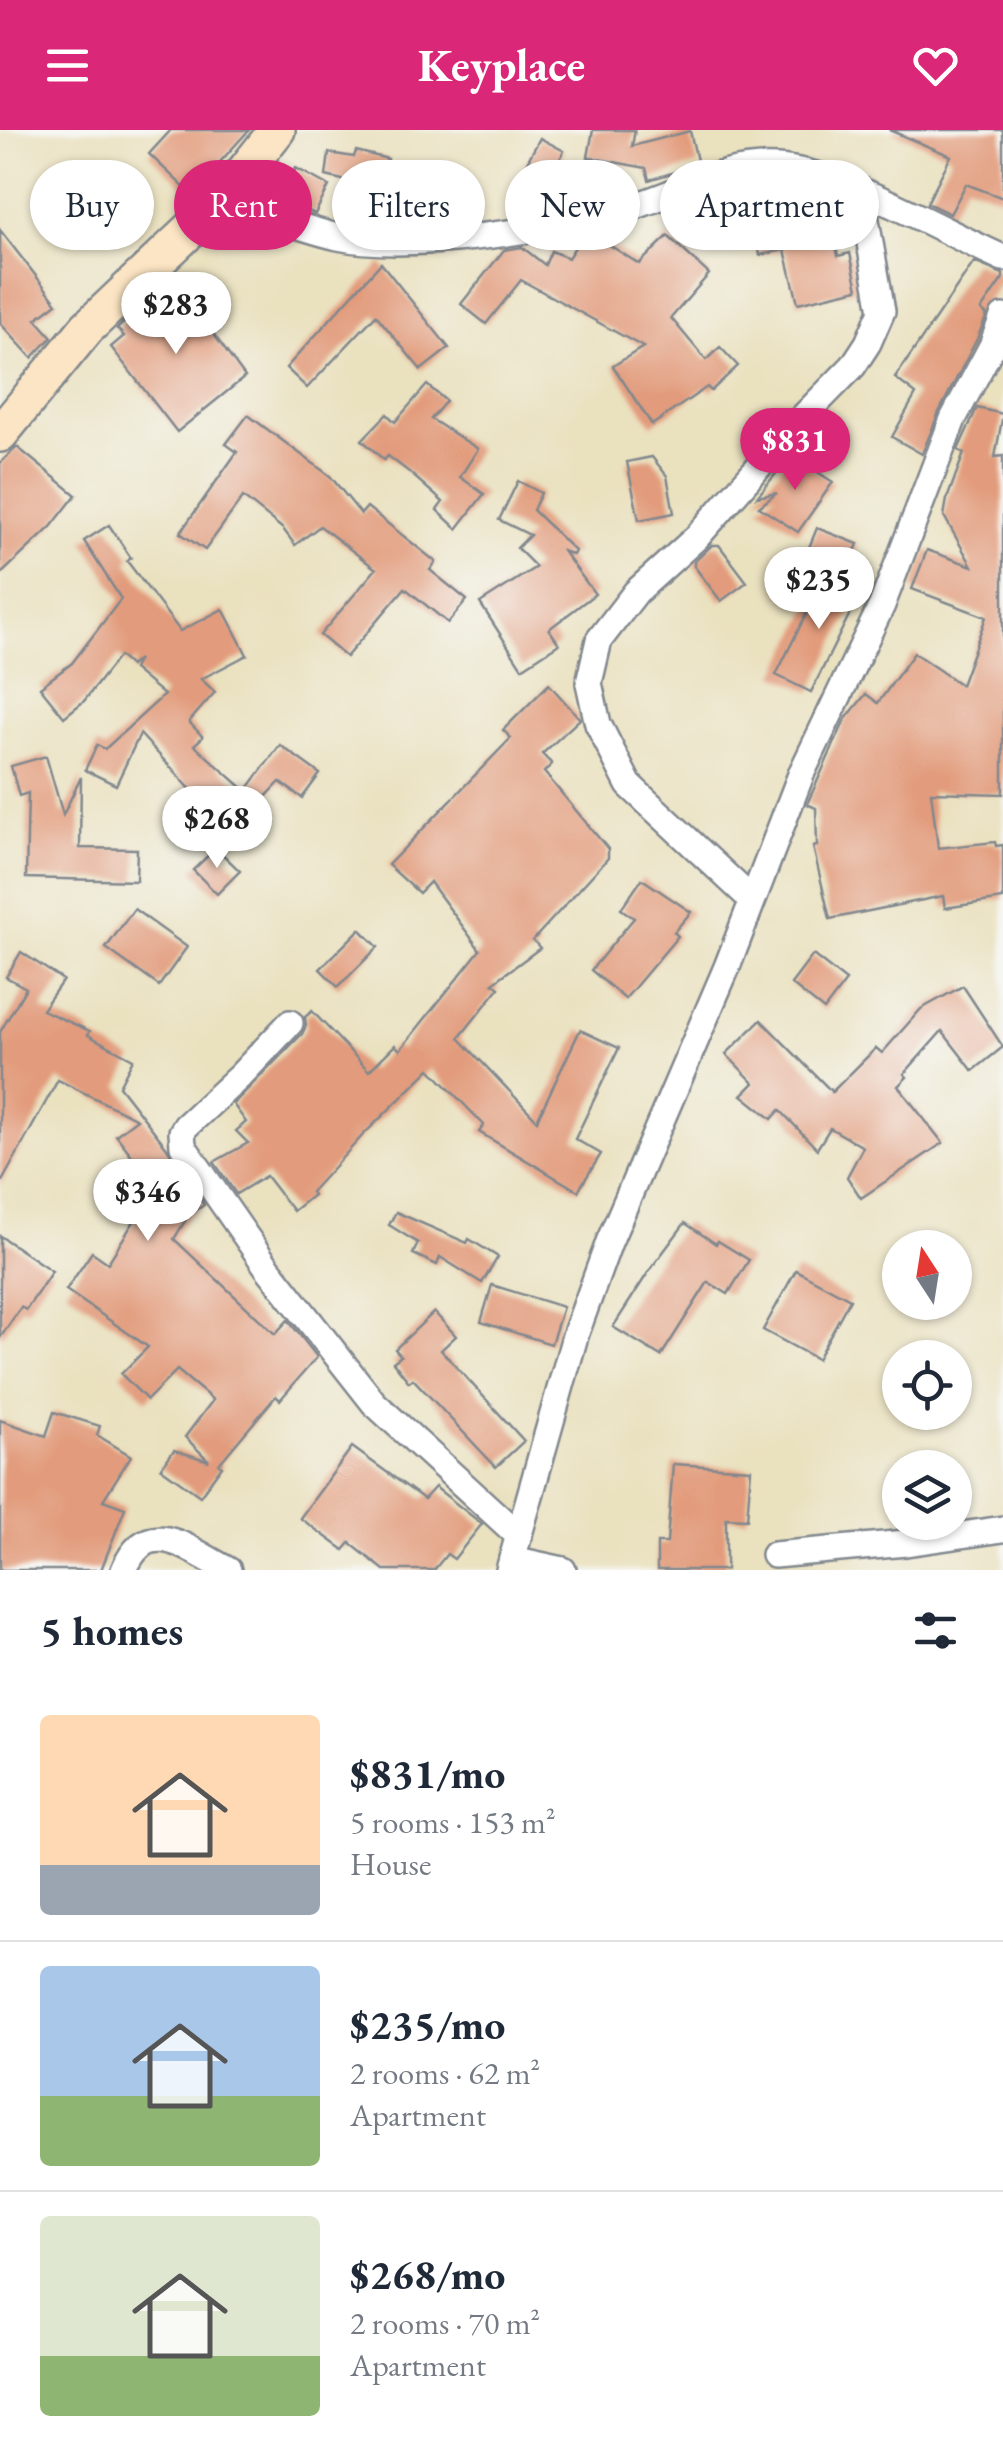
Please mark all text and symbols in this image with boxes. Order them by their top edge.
text: Keyplace [418,36,585,94]
icon: menu [40,38,95,93]
icon: heart [908,38,963,93]
chip: Buy [30,160,154,250]
chip: Rent [174,160,312,250]
chip: Filters [332,160,485,250]
chip: New [505,160,640,250]
chip: Apartment [660,160,879,250]
pin: $283 [117,272,235,357]
text: $283 [143,283,209,325]
pin: $831 [736,408,854,493]
text: $831 [762,419,828,461]
pin: $235 [760,547,878,632]
text: $235 [786,558,852,600]
pin: $268 [158,786,276,871]
text: $268 [184,797,250,839]
pin: $346 [89,1159,207,1244]
text: $346 [115,1170,181,1212]
north arrow [882,1230,972,1320]
map controls [882,1230,972,1540]
button: locate [882,1340,972,1430]
button: layers [882,1450,972,1540]
text: 5 homes [40,1603,183,1658]
icon: filters [908,1603,963,1658]
text: $831/mo [350,1746,506,1801]
icon: home [120,1755,240,1875]
text: 5 rooms · 153 m² [350,1801,556,1843]
text: House [350,1843,431,1885]
text: $235/mo [350,1997,506,2052]
icon: home [120,2006,240,2126]
text: 2 rooms · 62 m² [350,2052,540,2094]
text: Apartment [350,2094,486,2136]
text: $268/mo [350,2247,506,2302]
icon: home [120,2256,240,2376]
text: 2 rooms · 70 m² [350,2302,540,2344]
text: Apartment [350,2344,486,2386]

